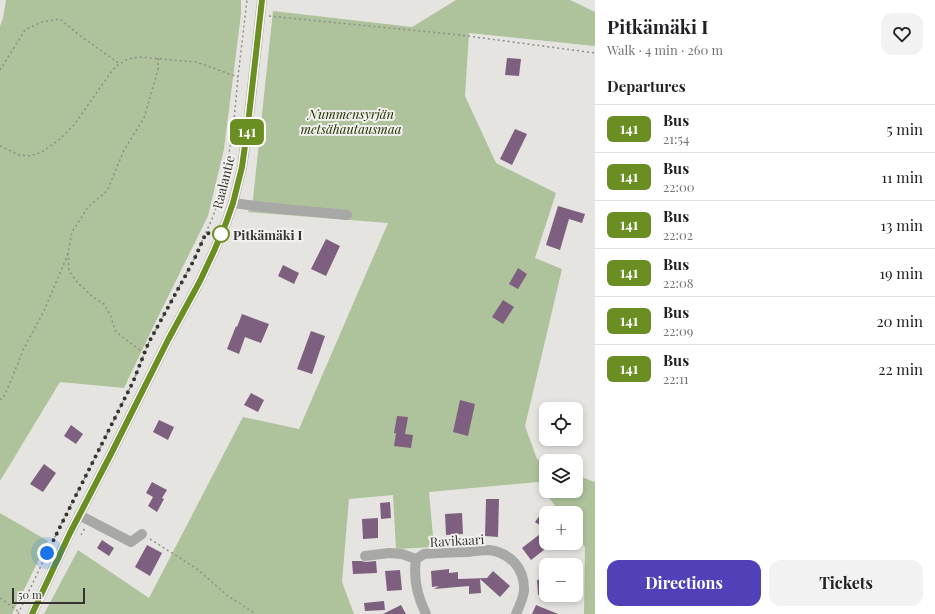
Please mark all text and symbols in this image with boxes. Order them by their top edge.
text: Pitkämäki I [607,13,708,39]
button: heart [881,13,923,55]
text: Walk · 4 min · 260 m [607,41,723,58]
text: Departures [607,76,686,96]
park label: Nummensyrjän metsähautausmaa [301,105,402,137]
text: Bus [663,110,689,130]
line badge: 141 [224,119,270,145]
text: 141 [620,119,638,138]
text: 5 min [887,119,923,139]
text: 141 [238,122,256,141]
text: 21:54 [663,130,689,147]
street label: Raalantie [208,153,238,210]
text: Bus [663,158,689,178]
text: 141 [620,167,638,186]
text: 11 min [881,167,923,187]
text: 22:00 [663,178,695,195]
text: Bus [663,206,689,226]
text: 141 [620,215,638,234]
text: 13 min [881,215,923,235]
marker: Pitkämäki I [212,225,230,243]
place label: Pitkämäki I [233,226,303,243]
text: 22:02 [663,226,693,243]
text: Bus [663,254,689,274]
text: 141 [620,263,638,282]
text: 19 min [879,263,923,283]
text: 22:08 [663,274,693,291]
text: Bus [663,302,689,322]
text: 141 [620,311,638,330]
text: 20 min [876,311,923,331]
text: 22:09 [663,322,693,339]
text: Bus [663,350,689,370]
text: 141 [620,359,638,378]
text: 22 min [878,359,923,379]
text: 22:11 [663,370,689,387]
map controls [539,402,583,602]
button: locate [539,402,583,446]
button: layers [539,454,583,498]
button: + [539,506,583,550]
street label: Ravikaari [429,530,485,550]
your location [37,543,57,563]
button: − [539,558,583,602]
button: Directions [607,560,761,606]
button: Tickets [769,560,923,606]
scale bar [12,586,85,605]
text: 50 m [18,587,42,602]

